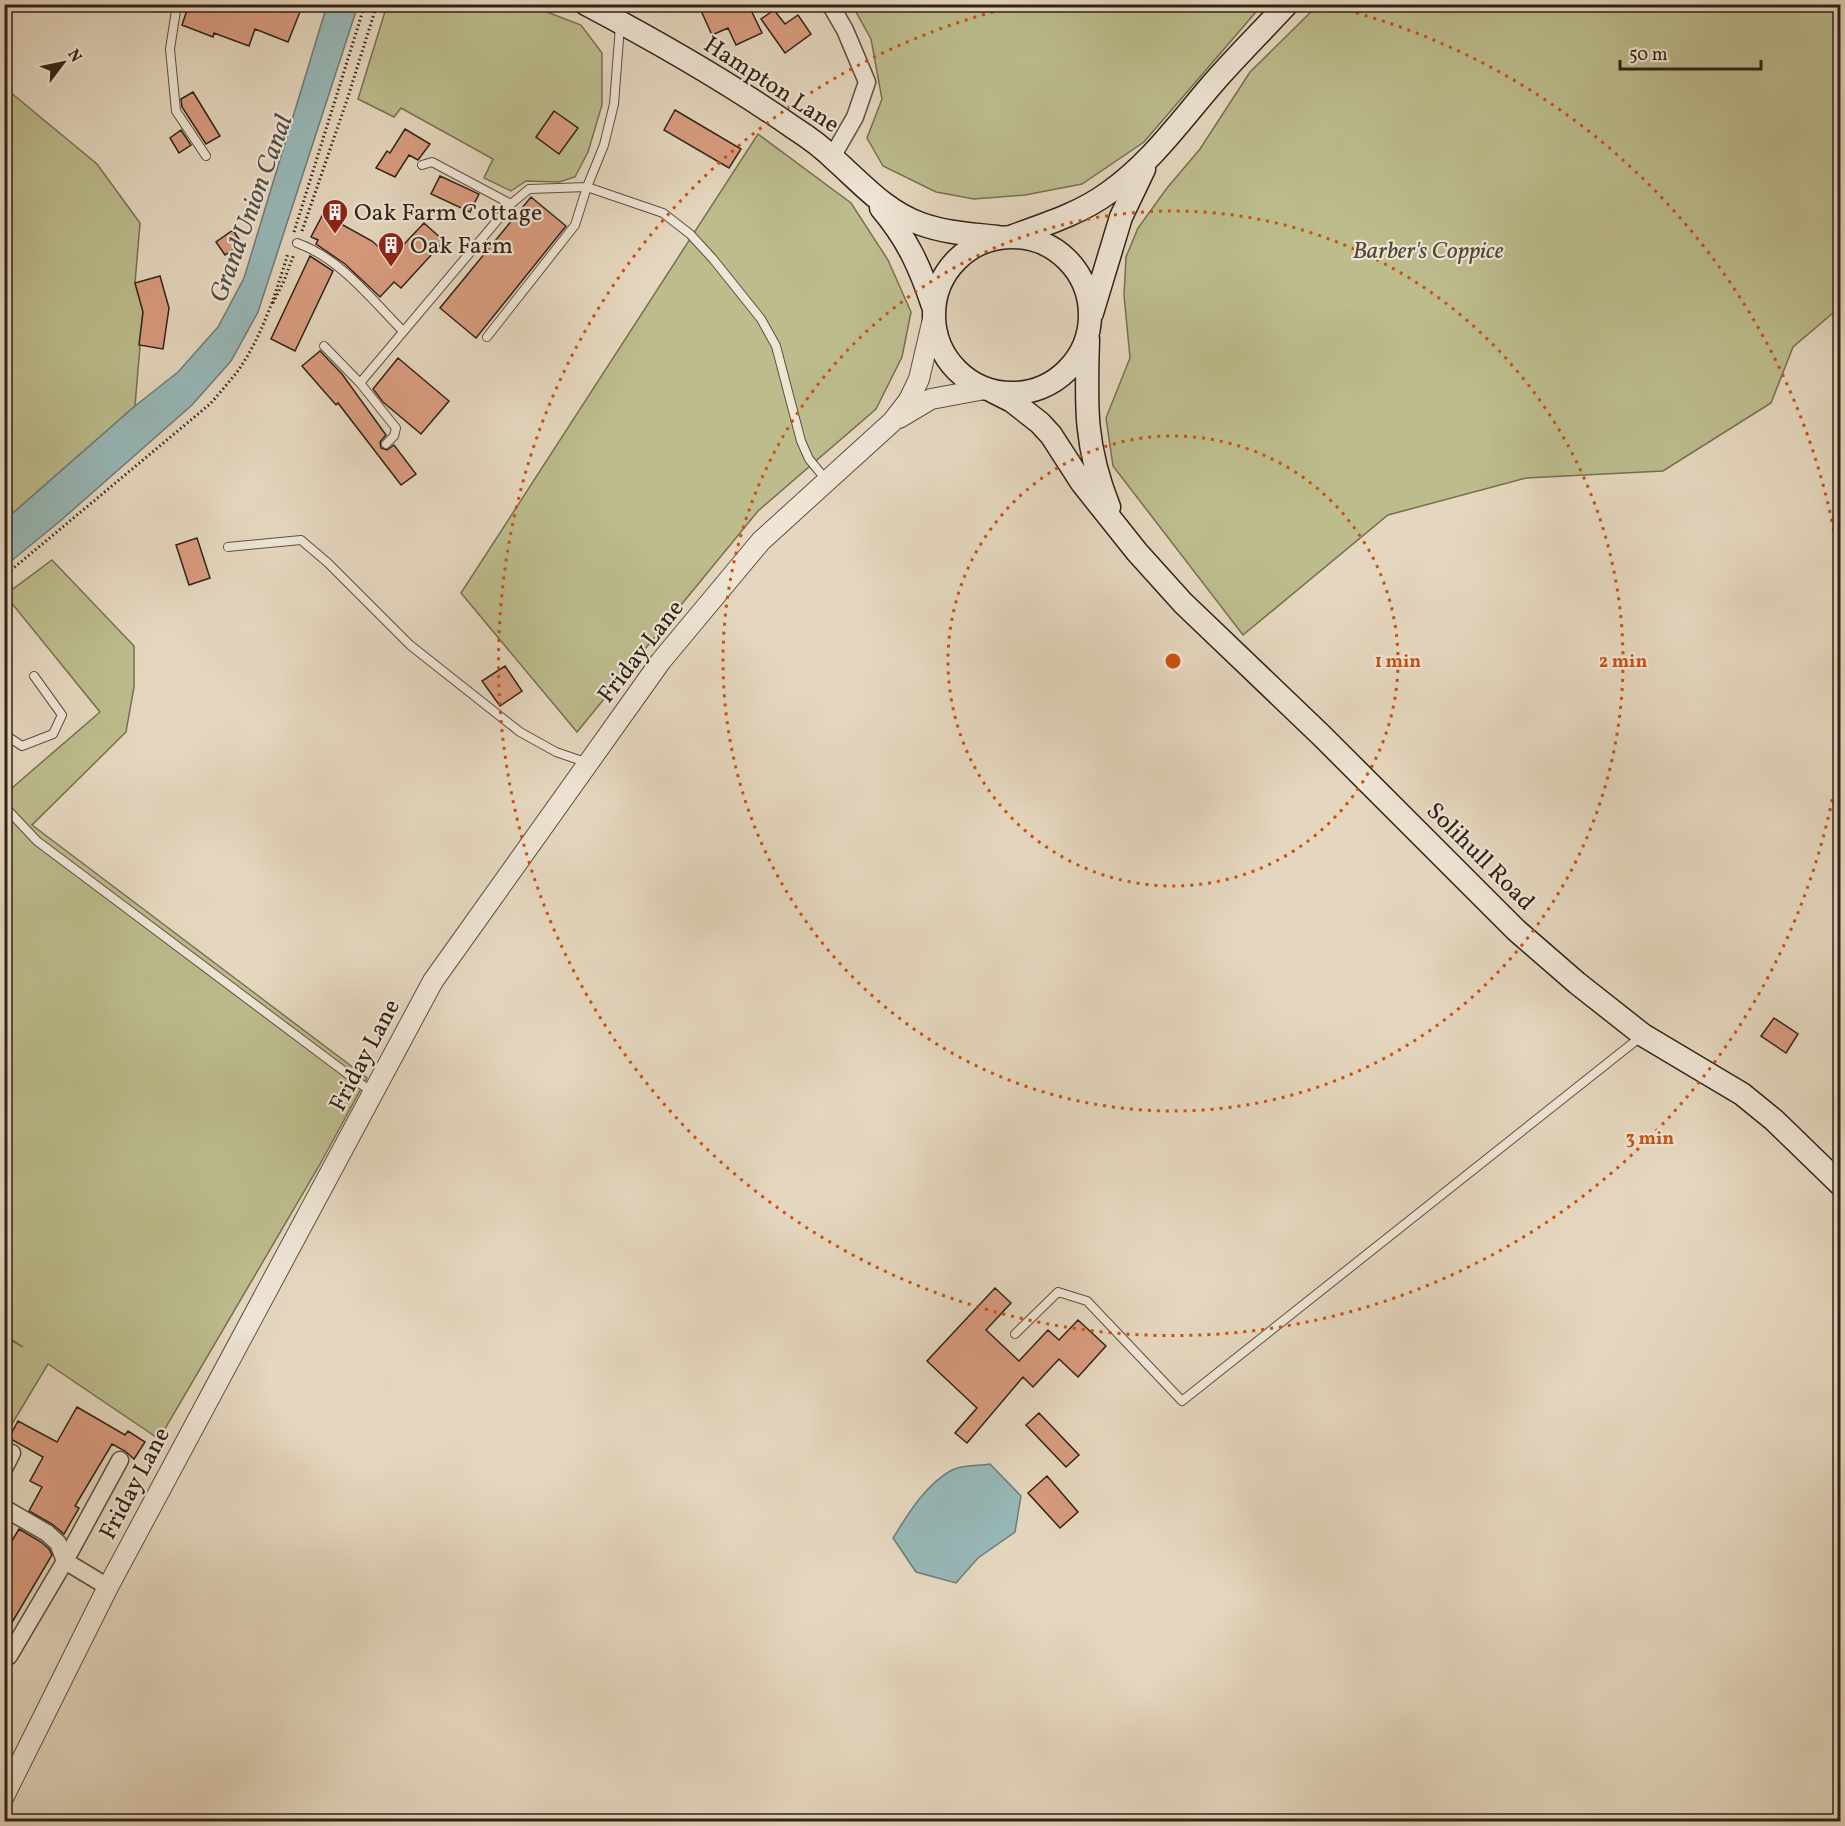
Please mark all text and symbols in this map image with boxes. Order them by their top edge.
street label: Hampton Lane [696,29,846,142]
north arrow [33,33,93,93]
scale bar [1620,33,1761,71]
text: 50 m [1629,43,1668,68]
text: N [62,45,87,67]
water label: Grand Union Canal [201,109,303,308]
building icon: Oak Farm Cottage [320,197,350,235]
place label: Oak Farm Cottage [354,197,542,231]
building icon: Oak Farm [376,230,406,268]
place label: Oak Farm [410,230,513,264]
park label: Barber's Coppice [1352,235,1504,269]
street label: Friday Lane [590,593,693,711]
text: 1 min [1375,650,1421,675]
text: 2 min [1599,650,1647,675]
centre of rings [1163,651,1183,671]
street label: Solihull Road [1418,795,1542,919]
street label: Friday Lane [322,994,410,1118]
text: 3 min [1626,1127,1674,1152]
street label: Friday Lane [92,1422,180,1546]

